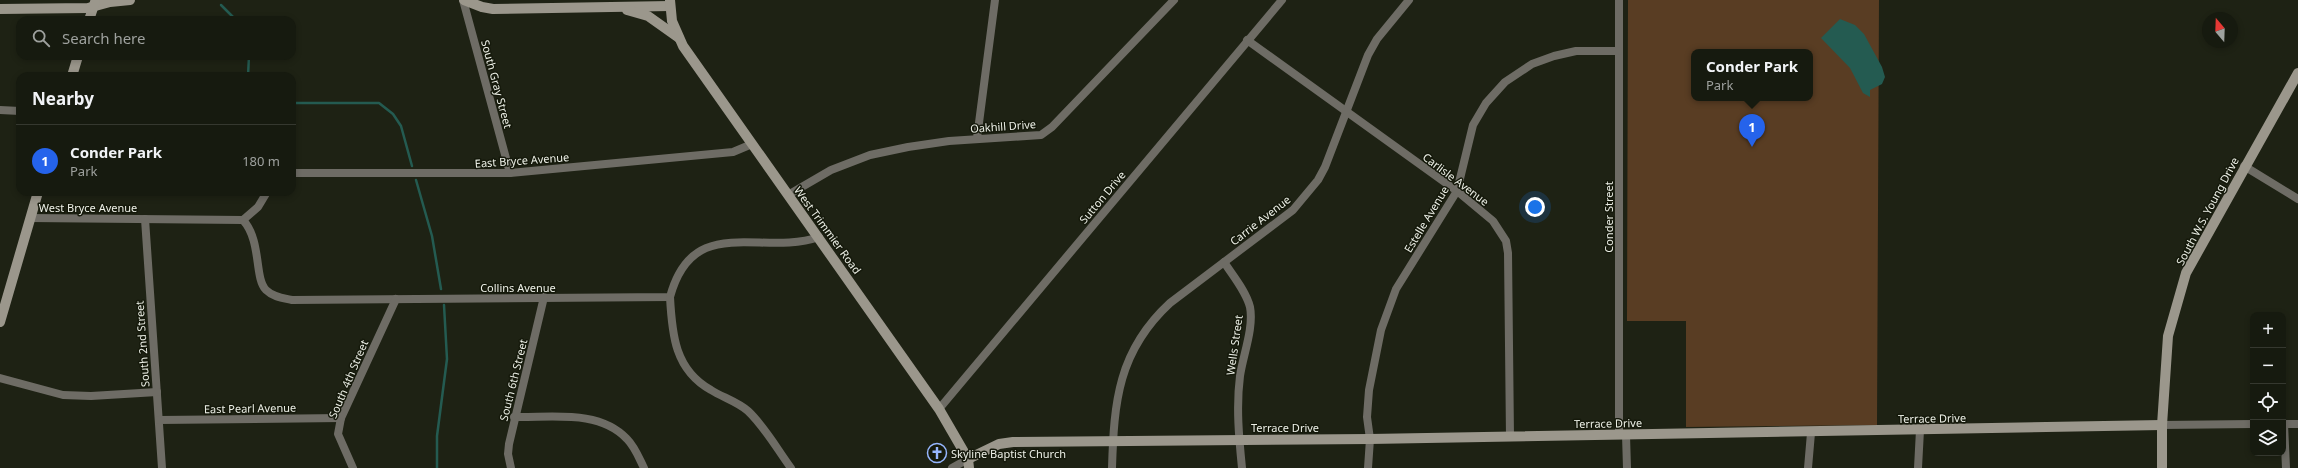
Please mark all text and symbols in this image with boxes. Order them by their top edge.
north arrow [2202,12,2238,48]
search box [16,16,296,60]
icon: search [30,27,52,49]
text: Search here [62,28,145,48]
street label: South Gray Street [478,38,516,130]
popup [1691,49,1813,101]
text: Conder Park [1706,56,1798,76]
text: Park [1706,76,1733,94]
text: Nearby [32,87,94,110]
pin: 1 [1739,114,1765,147]
street label: Oakhill Drive [970,116,1036,136]
text: Conder Park [70,142,162,162]
street label: East Bryce Avenue [474,149,570,171]
street label: Carlisle Avenue [1420,149,1492,209]
text: 1 [41,152,49,170]
text: 180 m [242,152,280,170]
street label: South W.S. Young Drive [2172,154,2242,268]
text: Park [70,162,97,180]
street label: Sutton Drive [1076,168,1128,226]
street label: Conder Street [1601,181,1616,253]
street label: West Trimmier Road [791,183,865,277]
street label: Estelle Avenue [1400,183,1452,255]
street label: Carrie Avenue [1227,192,1293,248]
your location [1525,197,1545,217]
street label: West Bryce Avenue [39,200,137,215]
street label: Collins Avenue [480,280,556,295]
street label: South 2nd Street [131,300,153,388]
map controls [2250,312,2286,456]
button: + [2250,312,2286,348]
street label: Wells Street [1222,314,1246,376]
street label: South 4th Street [325,338,371,420]
street label: South 6th Street [496,338,530,422]
button: − [2250,348,2286,384]
button: locate [2250,384,2286,420]
street label: East Pearl Avenue [204,400,296,416]
street label: Terrace Drive [1898,410,1966,426]
street label: Terrace Drive [1574,415,1642,431]
street label: Terrace Drive [1251,420,1319,435]
button: layers [2250,420,2286,456]
church icon: Skyline Baptist Church [926,442,948,464]
place label: Skyline Baptist Church [951,446,1066,461]

